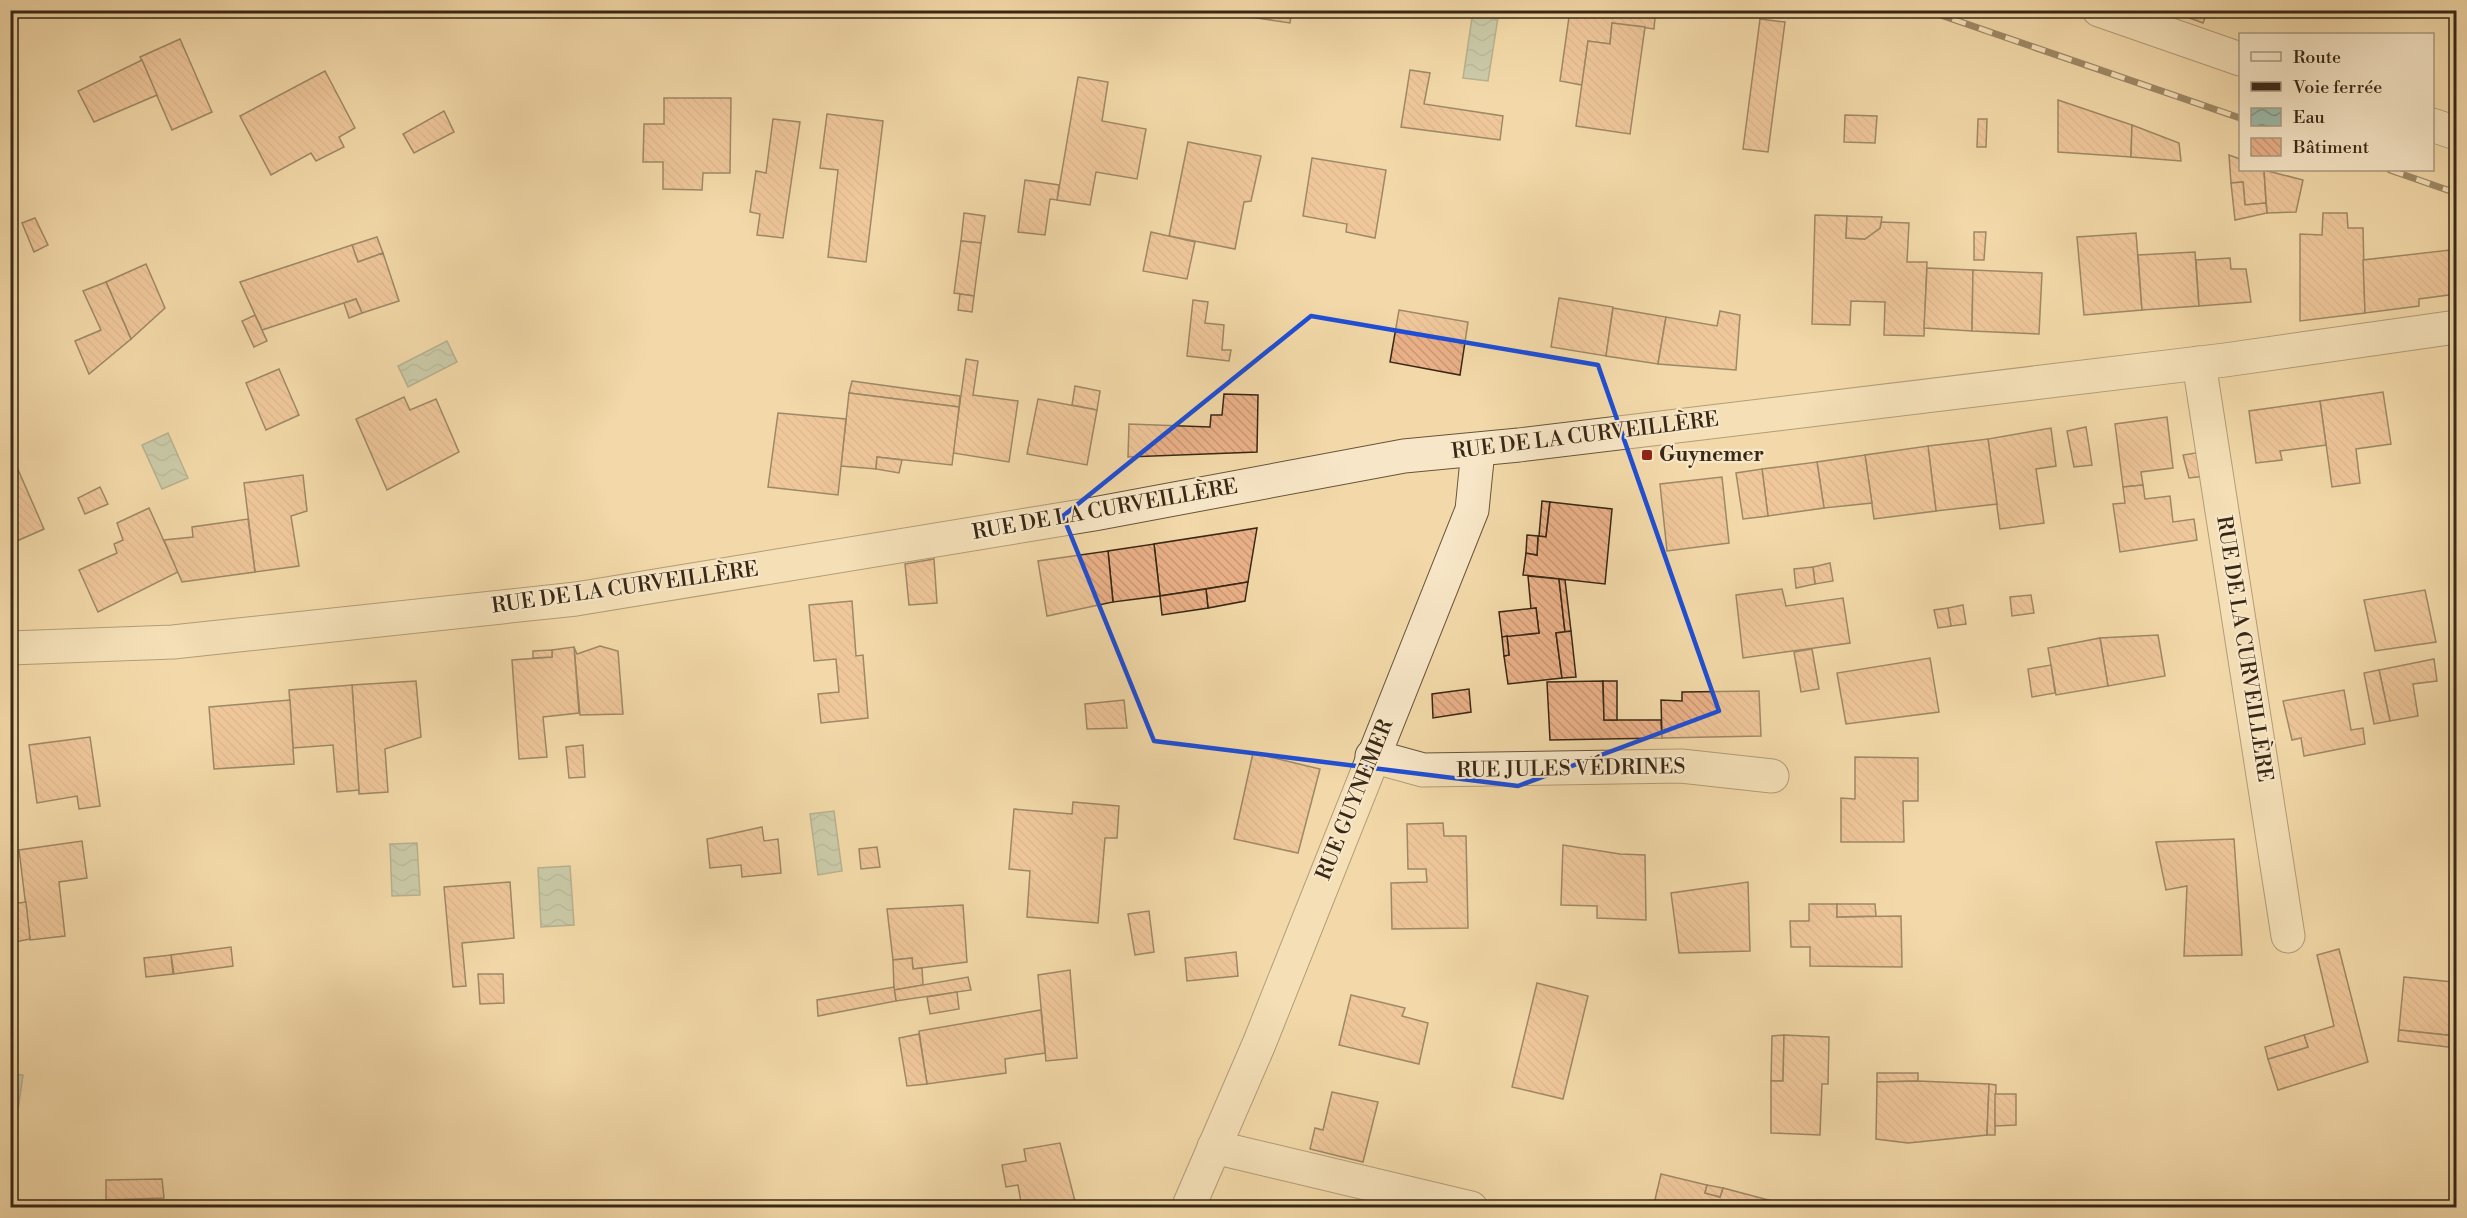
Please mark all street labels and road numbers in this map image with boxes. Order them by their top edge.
street label: RUE DE LA CURVEILLÈRE [1450,405,1720,465]
street label: RUE DE LA CURVEILLÈRE [970,472,1240,546]
street label: RUE DE LA CURVEILLÈRE [2210,514,2280,784]
street label: RUE DE LA CURVEILLÈRE [490,554,760,620]
street label: RUE GUYNEMER [1311,715,1399,884]
street label: RUE JULES VÉDRINES [1456,752,1686,784]

